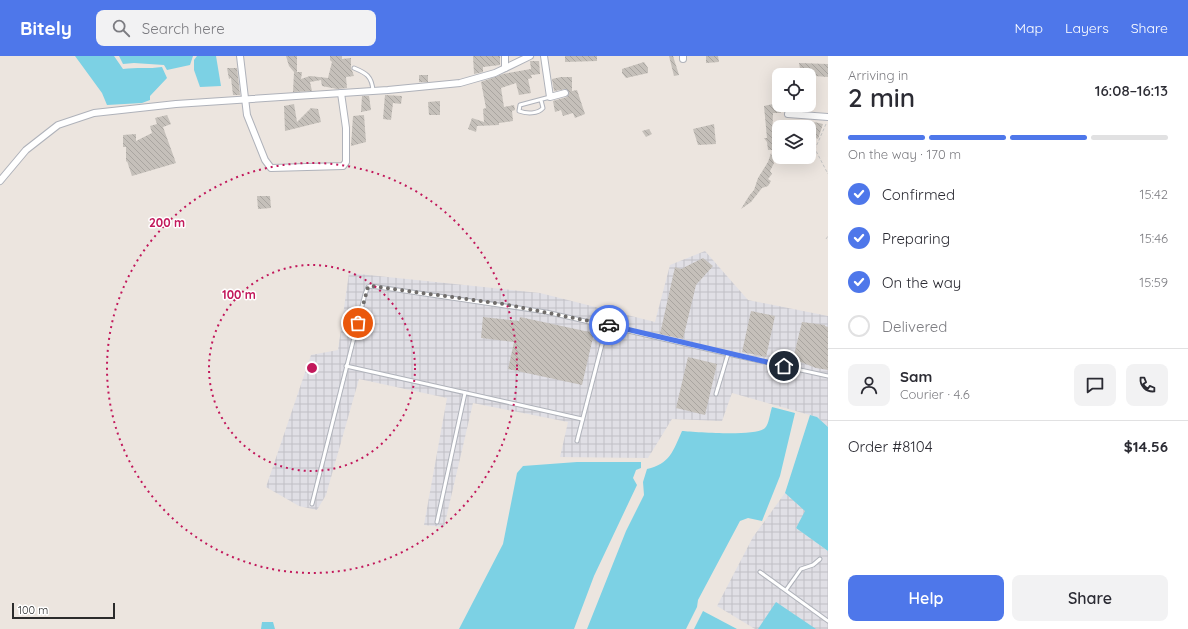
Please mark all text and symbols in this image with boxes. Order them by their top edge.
search box [96,10,376,46]
text: Bitely [20,16,72,40]
icon: search [110,17,132,39]
text: Search here [142,19,225,38]
text: Map [1014,19,1043,37]
text: Layers [1065,19,1109,37]
text: Share [1131,19,1168,37]
text: Arriving in [848,67,908,83]
map controls [772,68,816,164]
button: locate [772,68,816,112]
text: 2 min [848,81,915,114]
text: 16:08–16:13 [1095,81,1168,100]
button: layers [772,120,816,164]
text: On the way · 170 m [848,146,961,162]
icon: check [848,183,870,205]
text: Confirmed [882,185,955,204]
text: 15:42 [1140,186,1168,202]
text: 200 m [149,215,185,230]
icon: check [848,227,870,249]
text: Preparing [882,229,950,248]
text: 15:46 [1140,230,1168,246]
icon: check [848,271,870,293]
text: On the way [882,273,961,292]
text: 15:59 [1139,274,1168,290]
text: 100 m [222,287,256,302]
courier [589,305,629,345]
pin [341,306,375,340]
icon: bag [347,312,369,334]
icon: car [598,314,620,336]
text: Delivered [882,317,947,336]
pin [767,349,801,383]
icon: home [773,355,795,377]
centre of rings [305,361,319,375]
button: person [848,364,890,406]
button: chat [1074,364,1116,406]
button: phone [1126,364,1168,406]
text: Sam [900,367,932,386]
text: Courier · 4.6 [900,386,970,402]
text: Order #8104 [848,437,933,456]
text: $14.56 [1124,437,1168,456]
button: Help [848,575,1004,621]
button: Share [1012,575,1168,621]
scale bar [12,601,115,620]
text: 100 m [18,603,48,617]

